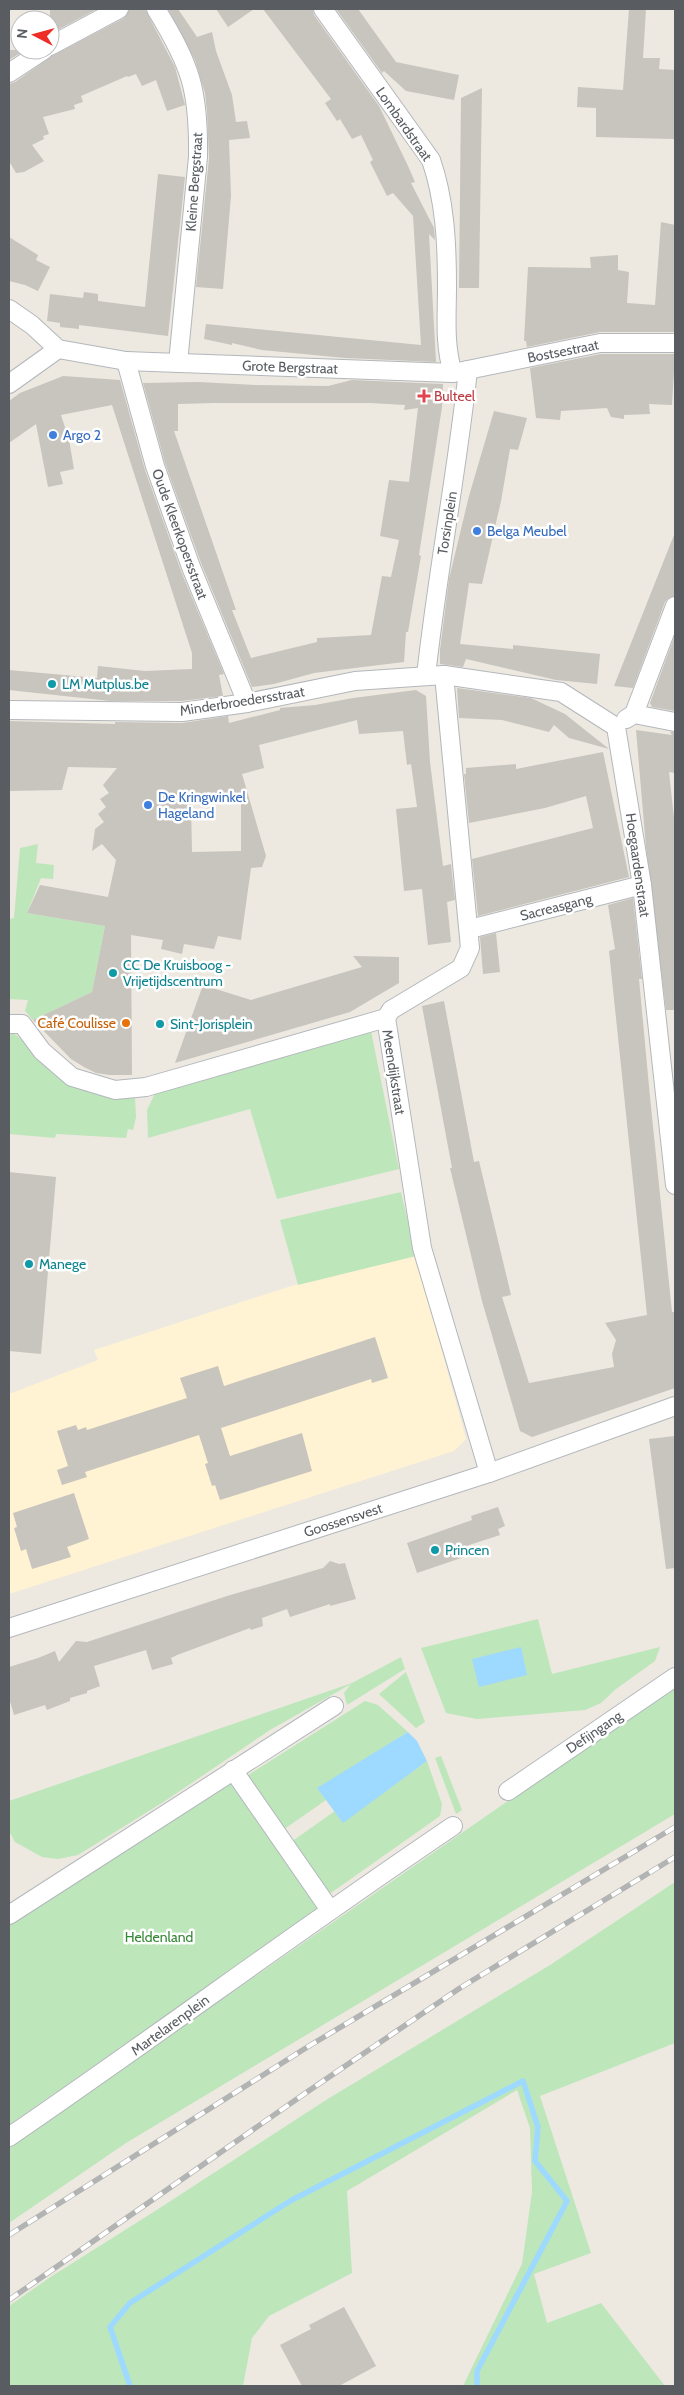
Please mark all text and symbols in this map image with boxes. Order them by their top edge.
north arrow [10,10,60,60]
text: N [13,28,32,40]
street label: Lombardstraat [372,84,436,165]
street label: Kleine Bergstraat [182,132,206,232]
street label: Bostsestraat [526,335,601,367]
street label: Grote Bergstraat [242,356,338,378]
place label: Bulteel [434,387,476,405]
marker: Bulteel [418,390,430,402]
place label: Argo 2 [63,426,101,444]
marker: Argo 2 [47,429,59,441]
street label: Oude Kleerkopersstraat [148,466,212,602]
street label: Torsinplein [433,490,461,556]
place label: Belga Meubel [487,522,567,540]
marker: Belga Meubel [471,525,483,537]
place label: LM Mutplus.be [62,675,149,693]
marker: LM Mutplus.be [46,678,58,690]
street label: Minderbroedersstraat [178,682,306,720]
place label: De Kringwinkel Hageland [158,788,247,822]
marker: De Kringwinkel Hageland [142,799,154,811]
street label: Hoegaardenstraat [622,812,654,918]
street label: Sacreasgang [518,889,595,925]
place label: CC De Kruisboog - Vrijetijdscentrum [123,956,231,990]
marker: CC De Kruisboog - Vrijetijdscentrum [107,967,119,979]
place label: Café Coulisse [37,1014,116,1032]
place label: Sint-Jorisplein [170,1015,253,1033]
marker: Café Coulisse [120,1017,132,1029]
marker: Sint-Jorisplein [154,1018,166,1030]
street label: Meendijkstraat [378,1028,410,1116]
place label: Manege [39,1255,86,1273]
marker: Manege [23,1258,35,1270]
street label: Goossensvest [301,1499,385,1541]
place label: Princen [445,1541,490,1559]
marker: Princen [429,1544,441,1556]
street label: Defijngang [562,1706,626,1757]
park label: Heldenland [125,1928,193,1946]
street label: Martelarenplein [127,1990,213,2059]

